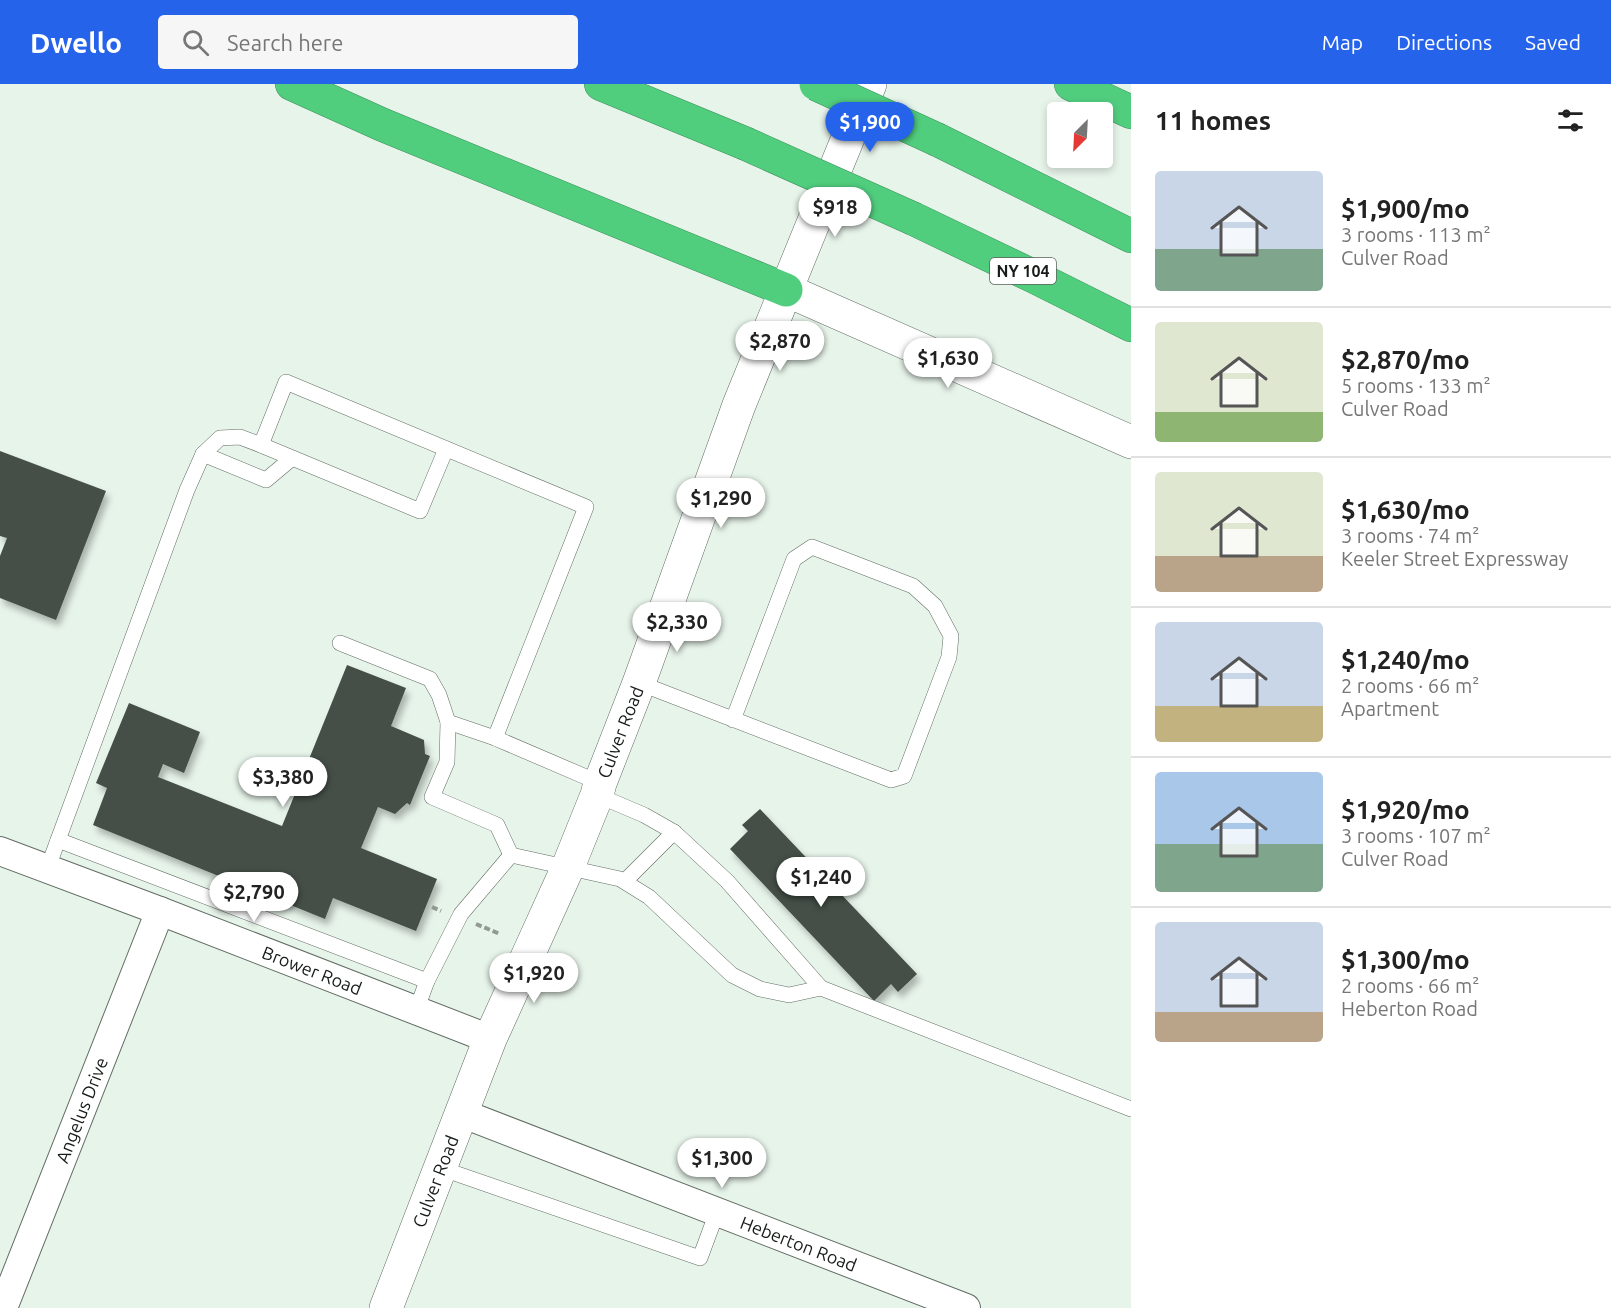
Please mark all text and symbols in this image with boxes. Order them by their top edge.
search box [158,15,578,69]
icon: search [179,26,212,59]
text: Dwello [30,27,122,58]
text: Search here [227,30,343,55]
text: Map [1322,30,1363,54]
text: Directions [1396,30,1492,54]
text: Saved [1525,30,1581,54]
pin: $1,900 [821,102,919,153]
north arrow [1047,102,1113,168]
map controls [1047,102,1113,168]
icon: filters [1554,104,1587,137]
text: 11 homes [1155,106,1271,135]
text: $1,900 [839,110,901,133]
pin: $918 [799,187,871,238]
text: $1,900/mo [1341,194,1470,223]
text: $918 [812,195,858,218]
icon: home [1203,195,1275,267]
text: 3 rooms · 113 m² [1341,223,1491,246]
text: Culver Road [1341,246,1449,269]
road number: NY 104 [990,258,1056,284]
pin: $2,870 [731,321,829,372]
text: $2,870 [749,329,811,352]
pin: $1,630 [899,338,997,389]
text: $2,870/mo [1341,345,1470,374]
text: $1,630 [917,346,979,369]
icon: home [1203,346,1275,418]
text: 5 rooms · 133 m² [1341,374,1491,397]
text: Culver Road [1341,397,1449,420]
pin: $1,290 [672,478,770,529]
text: $1,290 [690,486,752,509]
text: $1,630/mo [1341,495,1470,524]
icon: home [1203,496,1275,568]
text: 3 rooms · 74 m² [1341,524,1479,547]
text: Keeler Street Expressway [1341,547,1568,570]
pin: $2,330 [628,602,726,653]
text: $2,330 [646,610,708,633]
text: $1,240/mo [1341,645,1470,674]
icon: home [1203,646,1275,718]
text: 2 rooms · 66 m² [1341,674,1479,697]
street label: Culver Road [593,683,647,781]
text: Apartment [1341,697,1439,720]
pin: $3,380 [234,757,332,808]
text: $3,380 [252,765,314,788]
text: $1,920/mo [1341,795,1470,824]
icon: home [1203,796,1275,868]
text: 3 rooms · 107 m² [1341,824,1491,847]
text: Culver Road [1341,847,1449,870]
pin: $1,240 [772,857,870,908]
text: $1,240 [790,865,852,888]
pin: $2,790 [205,872,303,923]
text: $2,790 [223,880,285,903]
street label: Brower Road [259,942,365,998]
text: $1,300/mo [1341,945,1470,974]
icon: home [1203,946,1275,1018]
pin: $1,920 [485,953,583,1004]
text: $1,920 [503,961,565,984]
text: 2 rooms · 66 m² [1341,974,1479,997]
text: Heberton Road [1341,997,1478,1020]
street label: Angelus Drive [51,1054,111,1166]
street label: Culver Road [408,1132,462,1230]
pin: $1,300 [673,1138,771,1189]
text: $1,300 [691,1146,753,1169]
street label: Heberton Road [738,1212,860,1275]

